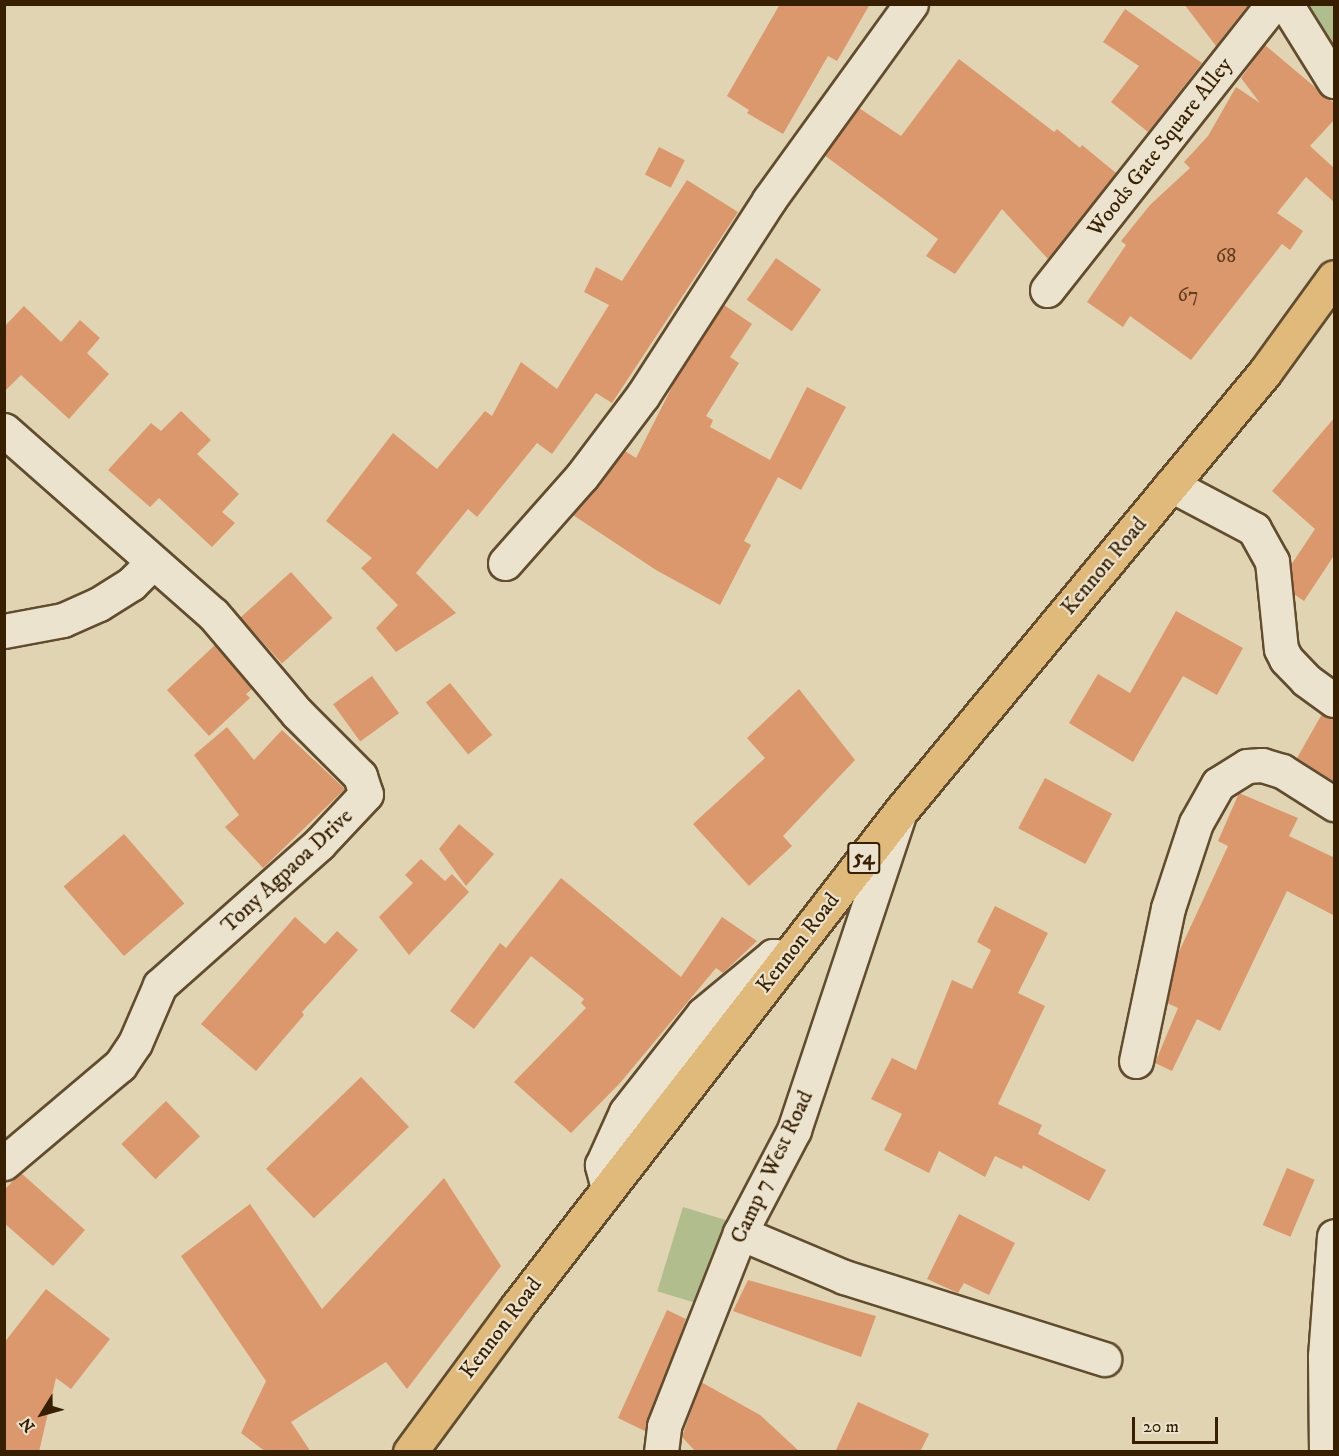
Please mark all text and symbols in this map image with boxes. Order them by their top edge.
street label: Woods Gate Square Alley [1082,52,1238,242]
house number: 68 [1216,244,1236,268]
house number: 67 [1178,283,1198,307]
street label: Kennon Road [1055,512,1153,620]
street label: Tony Agpaoa Drive [216,803,358,939]
road number: 54 [846,840,882,876]
street label: Kennon Road [751,888,845,998]
street label: Camp 7 West Road [725,1086,819,1248]
street label: Kennon Road [454,1272,548,1384]
north arrow [12,1384,72,1444]
scale bar [1135,1405,1220,1443]
text: N [16,1414,40,1436]
text: 20 m [1143,1416,1179,1438]

